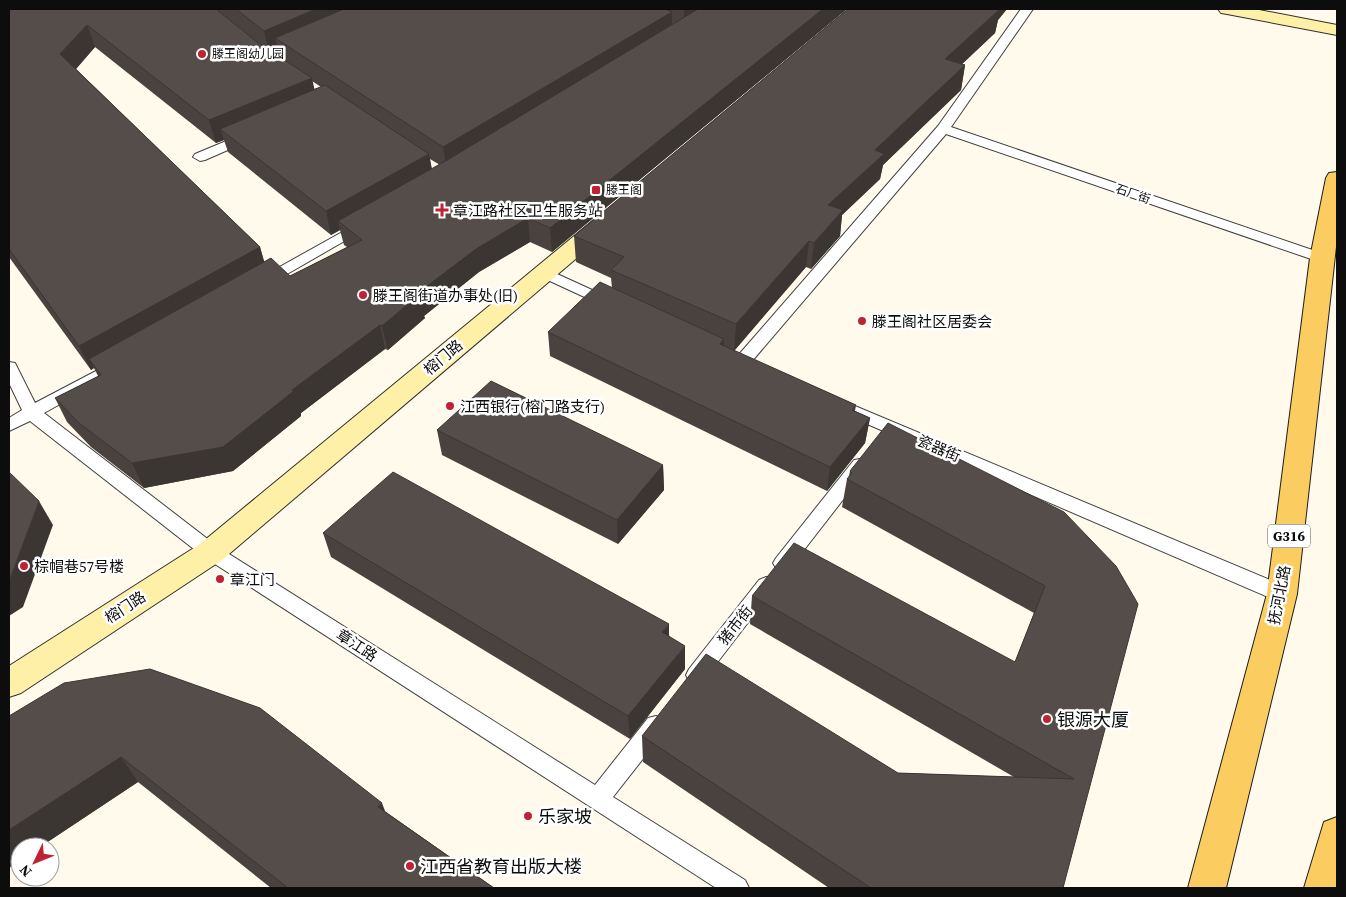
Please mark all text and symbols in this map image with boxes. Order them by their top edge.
place label: 滕王阁幼儿园 [212,46,284,62]
marker: 滕王阁幼儿园 [196,48,208,60]
street label: 石厂街 [1113,181,1153,207]
place label: 滕王阁 [606,182,642,198]
marker: 滕王阁 [590,184,602,196]
place label: 章江路社区卫生服务站 [453,200,603,221]
marker: 章江路社区卫生服务站 [435,203,449,217]
place label: 滕王阁街道办事处(旧) [373,285,518,306]
marker: 滕王阁街道办事处(旧) [357,289,369,301]
place label: 滕王阁社区居委会 [872,311,992,332]
marker: 滕王阁社区居委会 [856,315,868,327]
street label: 榕门路 [419,334,467,380]
place label: 江西银行(榕门路支行) [460,396,605,417]
marker: 江西银行(榕门路支行) [444,400,456,412]
street label: 瓷器街 [914,430,964,466]
road number: G316 [1268,524,1310,548]
place label: 棕帽巷57号楼 [34,556,124,577]
marker: 棕帽巷57号楼 [18,560,30,572]
street label: 抚河北路 [1263,564,1295,626]
place label: 章江门 [230,569,275,590]
marker: 章江门 [214,573,226,585]
street label: 榕门路 [100,586,150,628]
street label: 猪市街 [713,601,757,649]
street label: 章江路 [332,624,382,666]
place label: 银源大厦 [1057,707,1129,732]
marker: 银源大厦 [1041,713,1053,725]
place label: 乐家坡 [538,804,592,829]
marker: 乐家坡 [522,810,534,822]
north arrow [10,837,60,887]
place label: 江西省教育出版大楼 [420,854,582,879]
text: N [15,860,36,881]
marker: 江西省教育出版大楼 [404,860,416,872]

